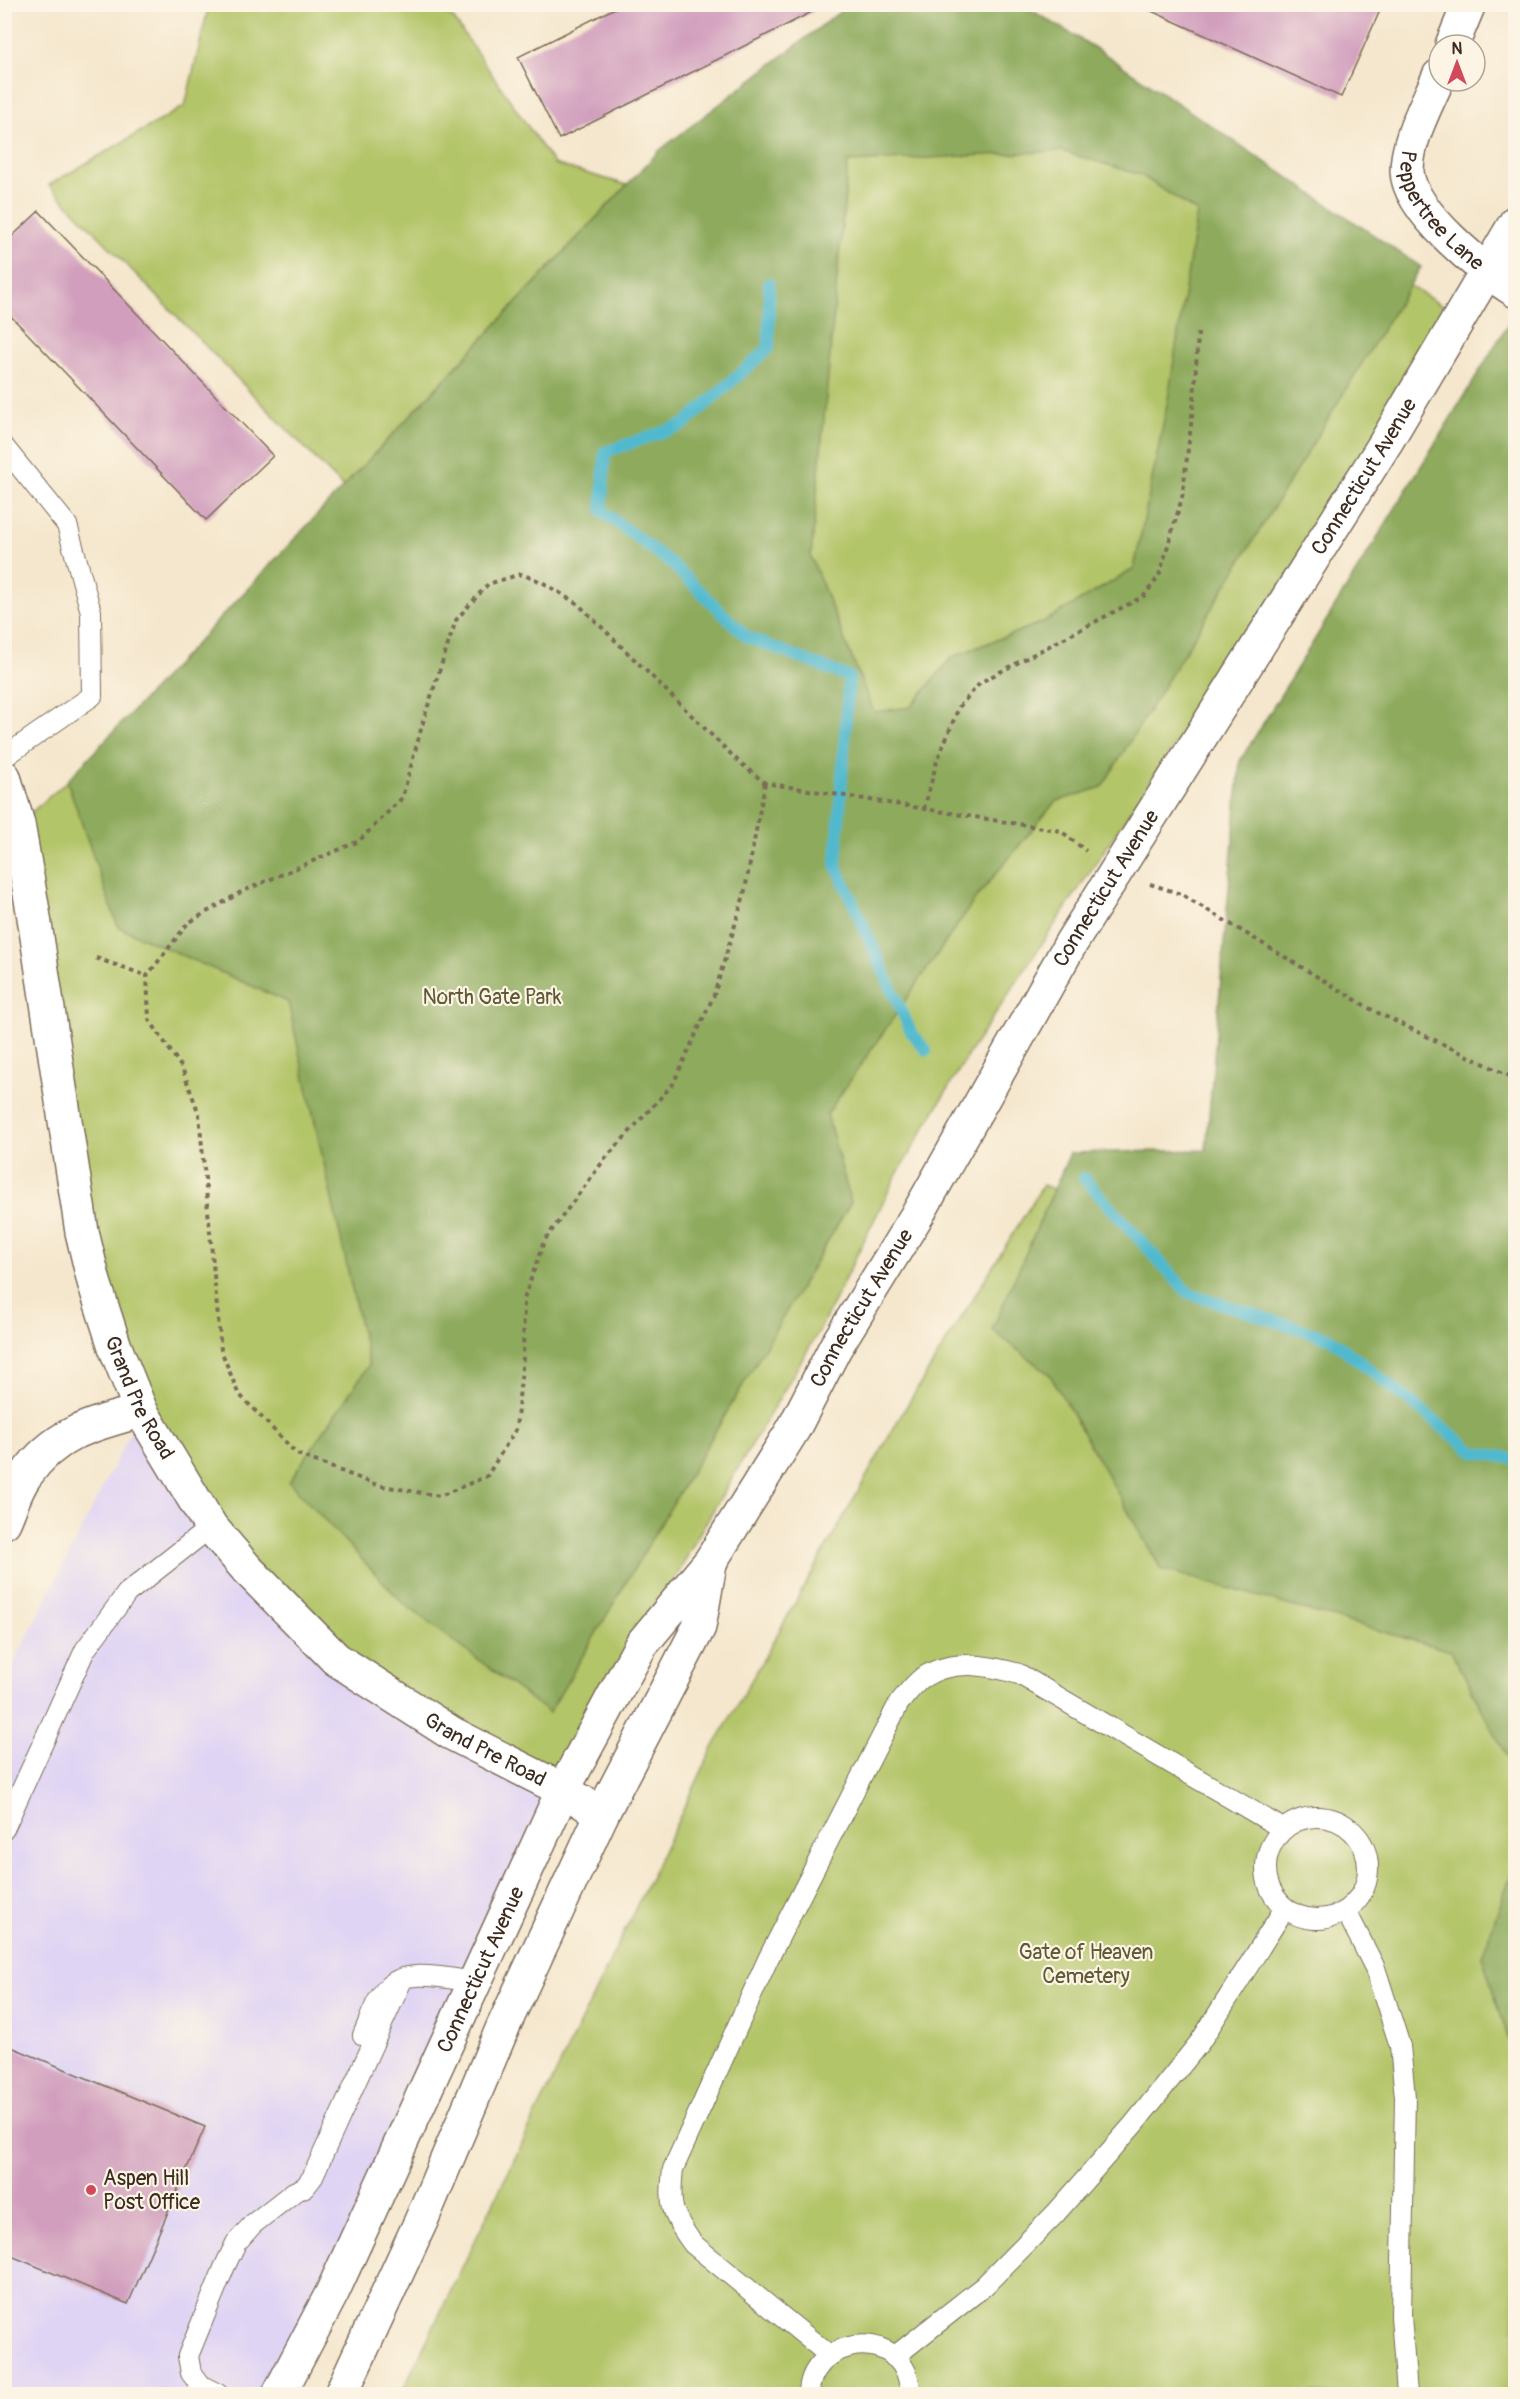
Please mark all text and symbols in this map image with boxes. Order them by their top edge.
north arrow [1427,33,1487,93]
text: N [1452,39,1463,59]
street label: Peppertree Lane [1393,148,1490,277]
street label: Connecticut Avenue [1305,392,1423,560]
street label: Connecticut Avenue [1047,804,1165,971]
park label: North Gate Park [422,984,562,1011]
street label: Connecticut Avenue [804,1223,919,1392]
street label: Grand Pre Road [99,1333,181,1464]
street label: Grand Pre Road [419,1706,551,1793]
street label: Connecticut Avenue [431,1882,531,2057]
park label: Gate of Heaven Cemetery [1019,1939,1153,1990]
place label: Aspen Hill Post Office [103,2165,201,2216]
marker: Aspen Hill Post Office [84,2183,98,2197]

